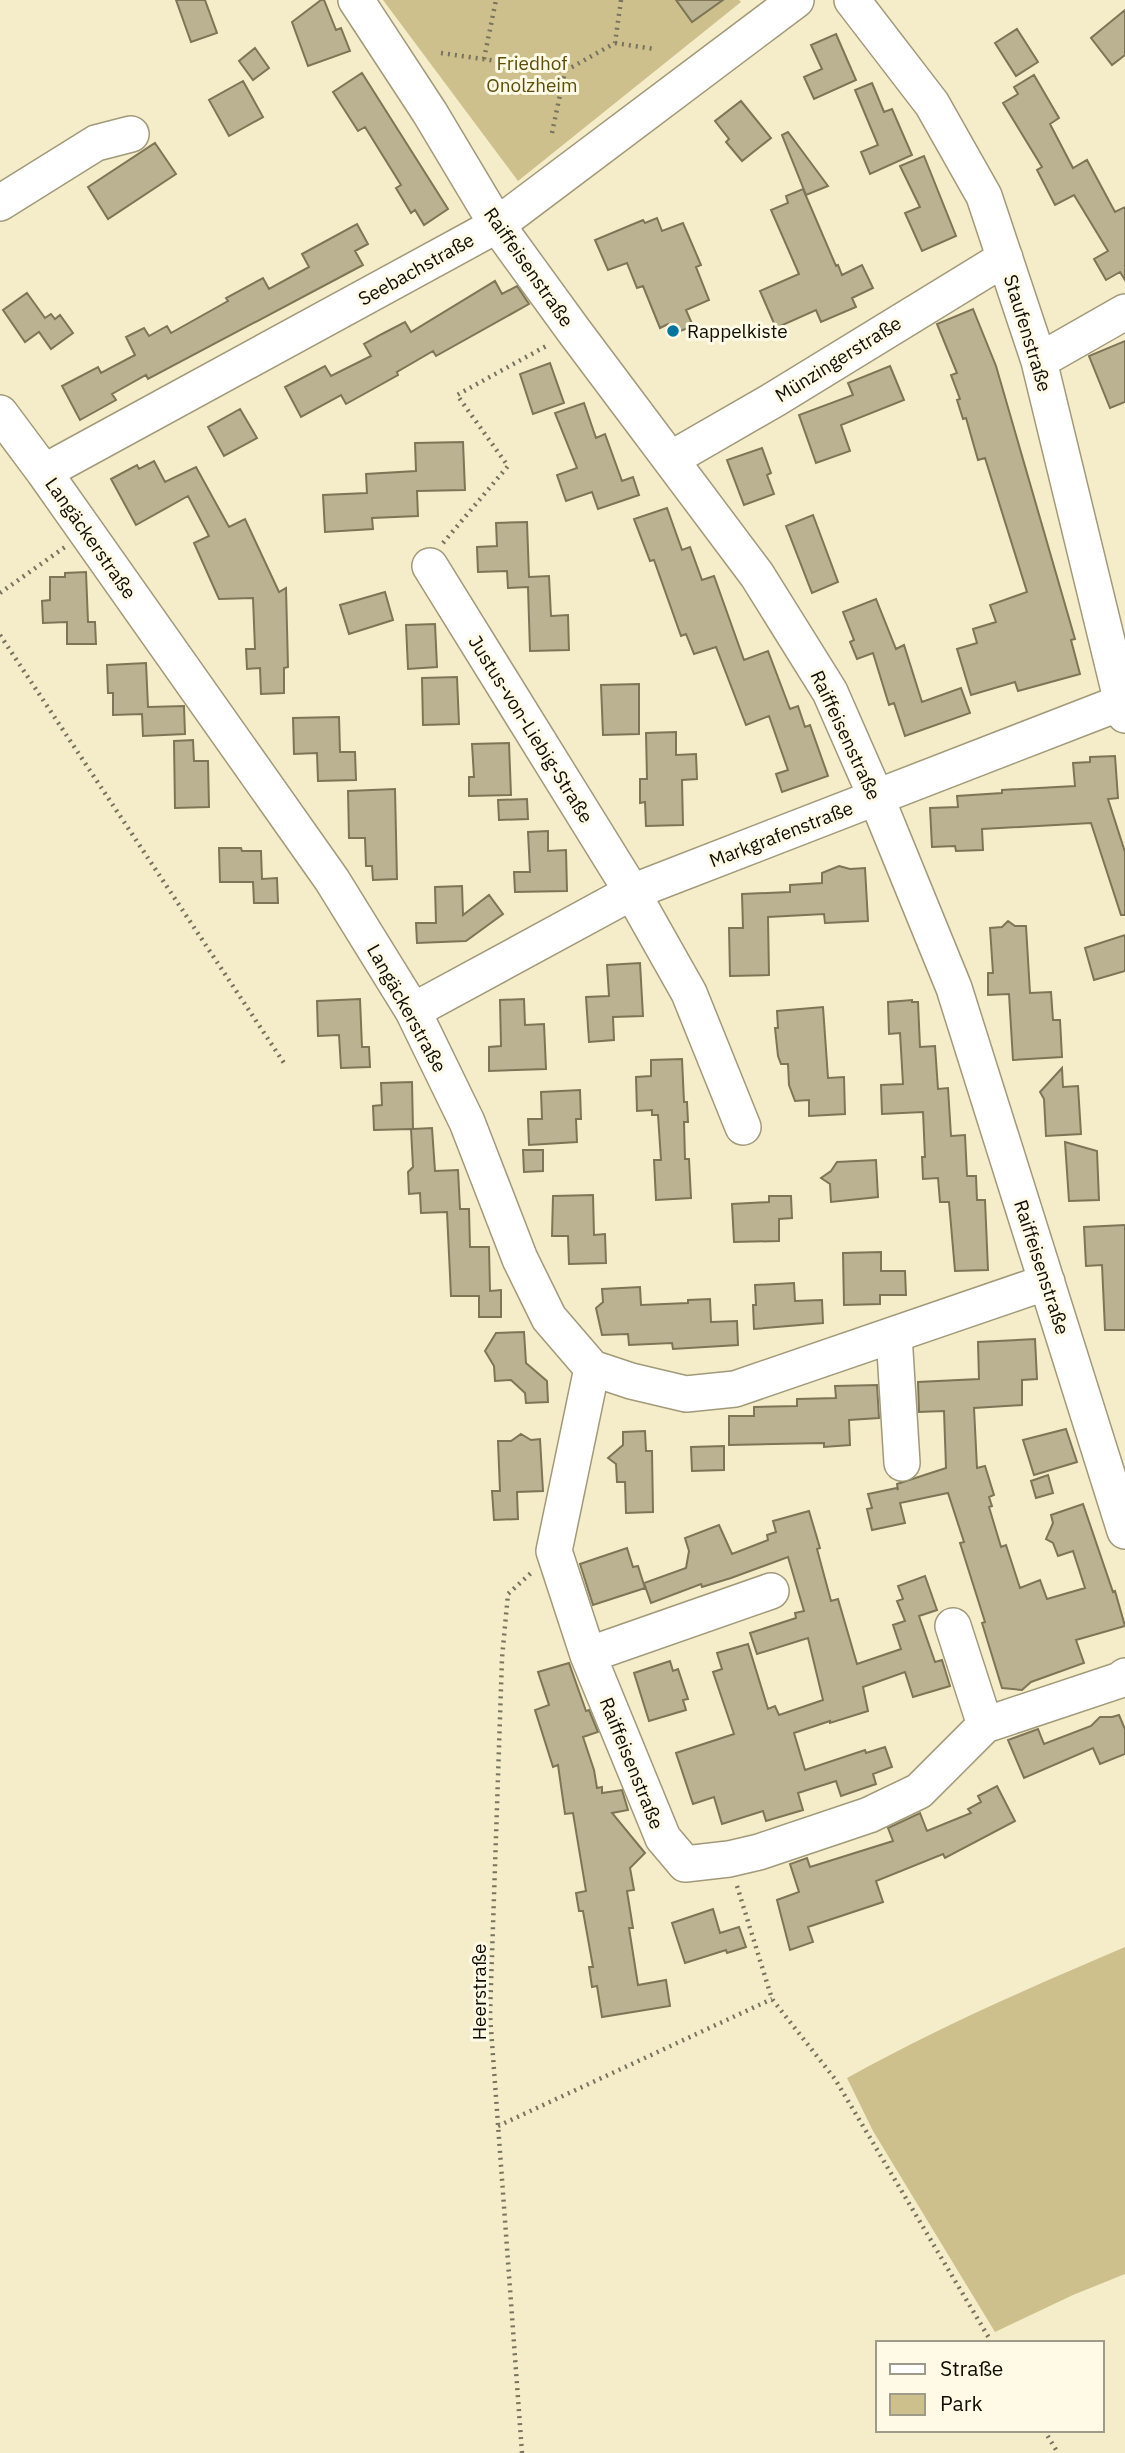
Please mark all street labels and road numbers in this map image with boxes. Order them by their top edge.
street label: Raiffeisenstraße [479,203,579,331]
street label: Seebachstraße [354,227,478,311]
street label: Staufenstraße [999,271,1057,395]
street label: Münzingerstraße [771,311,905,407]
street label: Langäckerstraße [40,473,142,603]
street label: Justus-von-Liebig-Straße [463,631,599,827]
street label: Raiffeisenstraße [806,666,886,804]
street label: Markgrafenstraße [706,796,856,872]
street label: Langäckerstraße [362,940,452,1076]
street label: Raiffeisenstraße [1009,1197,1075,1337]
street label: Raiffeisenstraße [595,1694,669,1832]
street label: Heerstraße [467,1944,491,2040]

